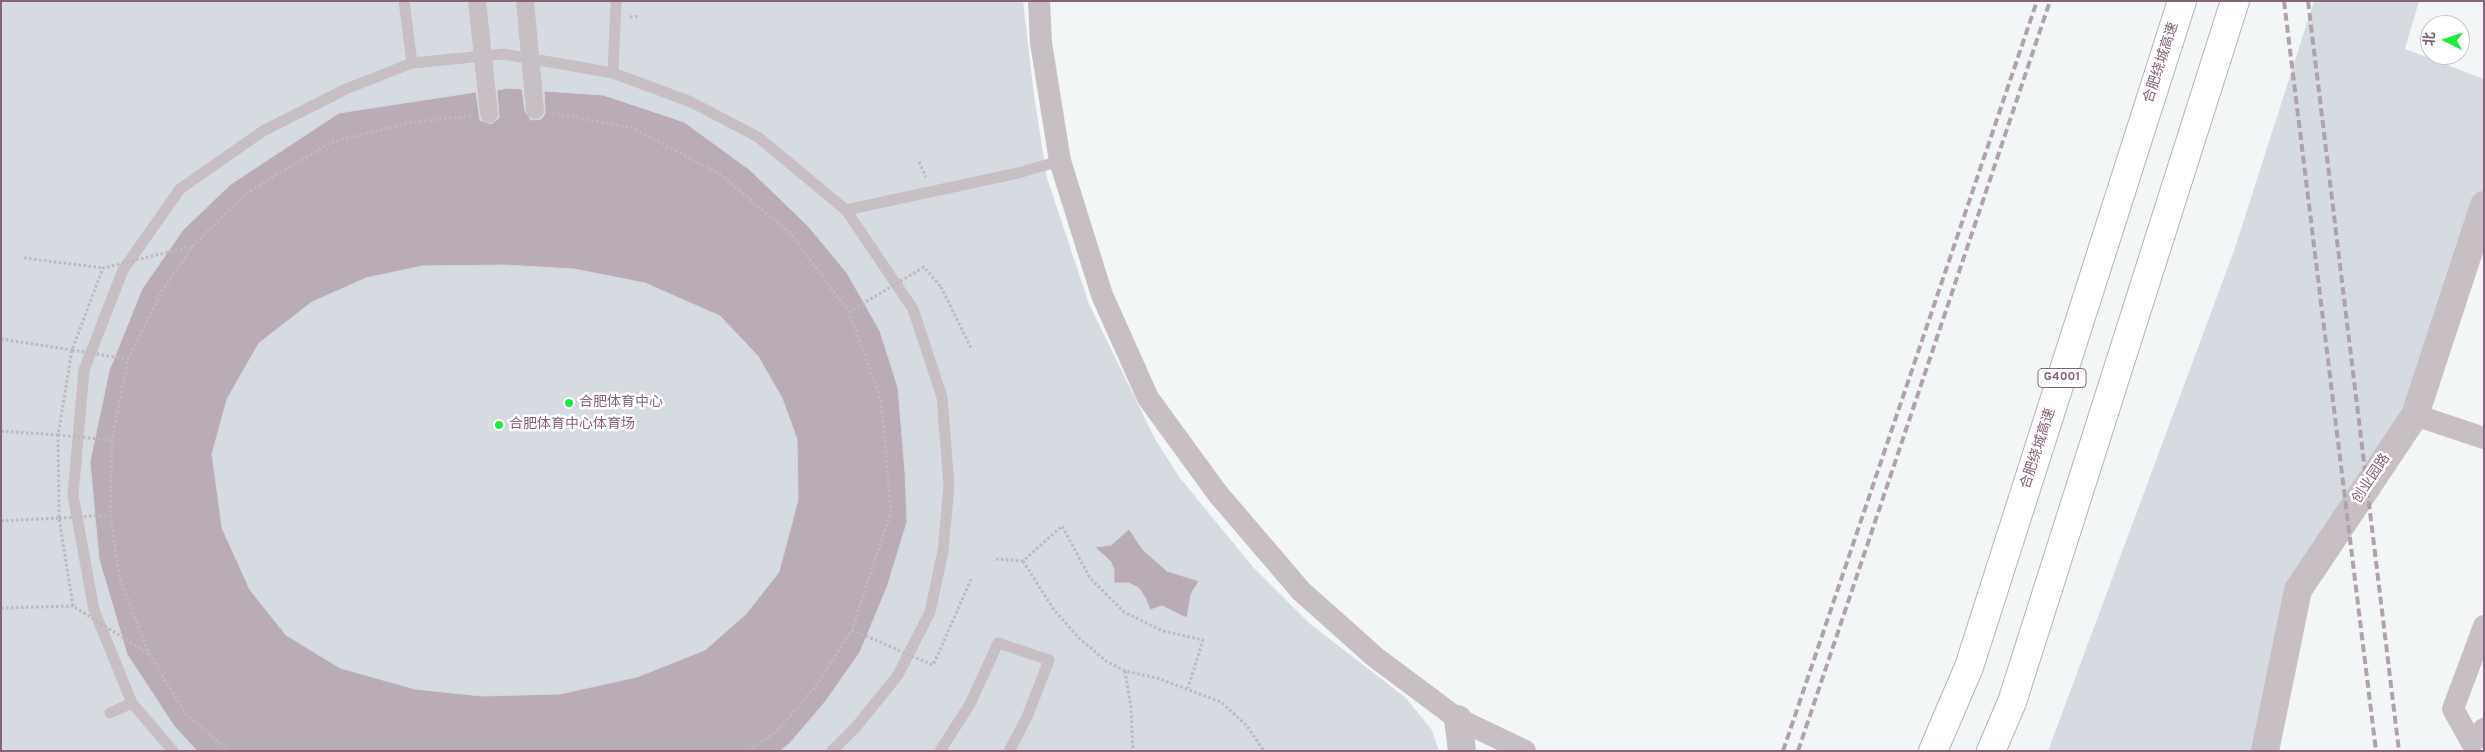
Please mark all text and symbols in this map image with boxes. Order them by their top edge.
north arrow [2420,15,2470,65]
street label: 合肥绕城高速 [2141,20,2183,106]
text: 北 [2422,31,2440,47]
road number: G4001 [2038,368,2086,388]
place label: 合肥体育中心 [579,395,663,411]
marker: 合肥体育中心 [563,397,575,409]
street label: 合肥绕城高速 [2018,406,2060,492]
place label: 合肥体育中心体育场 [509,417,635,433]
marker: 合肥体育中心体育场 [493,419,505,431]
street label: 创业园路 [2349,451,2395,507]

